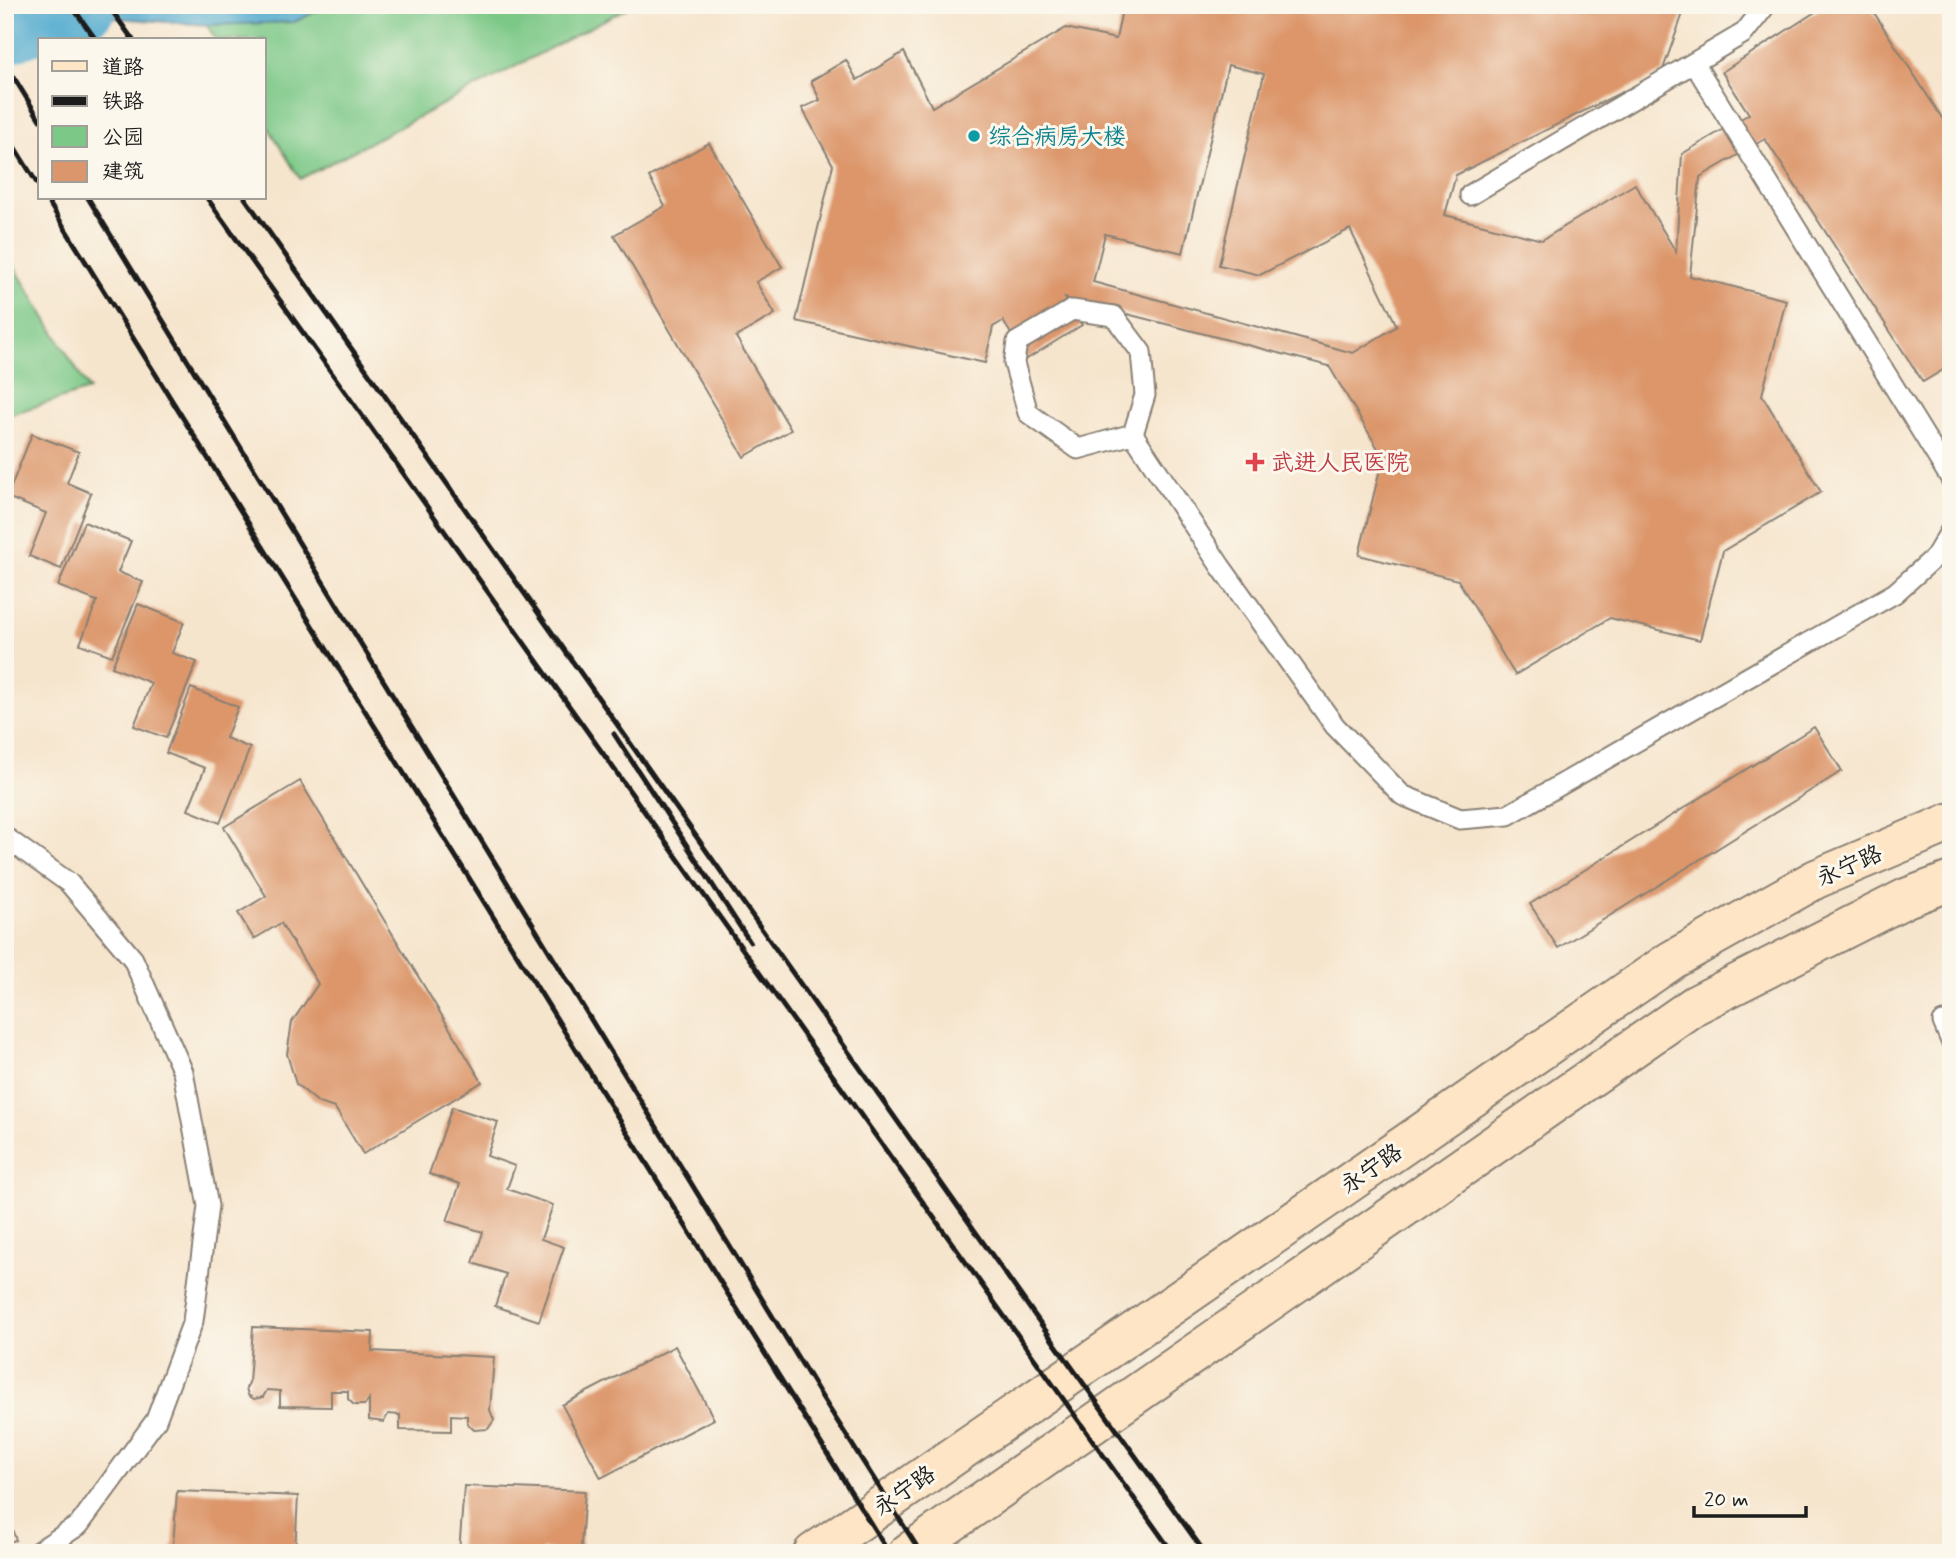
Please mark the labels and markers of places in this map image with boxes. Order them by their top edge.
place label: 综合病房大楼 [988,123,1126,153]
marker: 综合病房大楼 [966,128,982,144]
place label: 武进人民医院 [1271,449,1409,479]
marker: 武进人民医院 [1245,452,1265,472]

